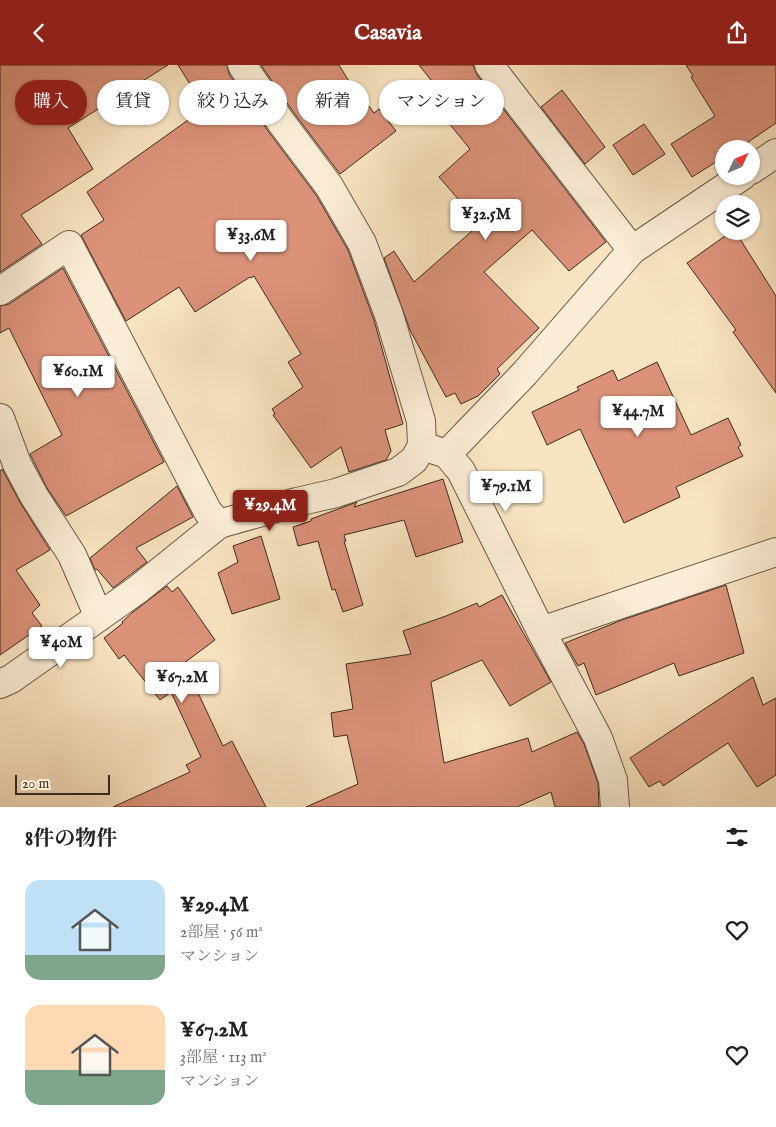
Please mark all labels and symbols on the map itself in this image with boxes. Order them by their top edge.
north arrow [715,140,760,185]
pin: ¥32.5M [445,199,527,241]
pin: ¥33.6M [210,219,292,262]
pin: ¥60.1M [37,355,119,398]
pin: ¥44.7M [597,395,679,438]
pin: ¥79.1M [465,471,547,513]
pin: ¥29.4M [229,489,311,532]
pin: ¥40M [31,627,91,669]
pin: ¥67.2M [141,661,223,704]
scale bar [15,772,110,795]

